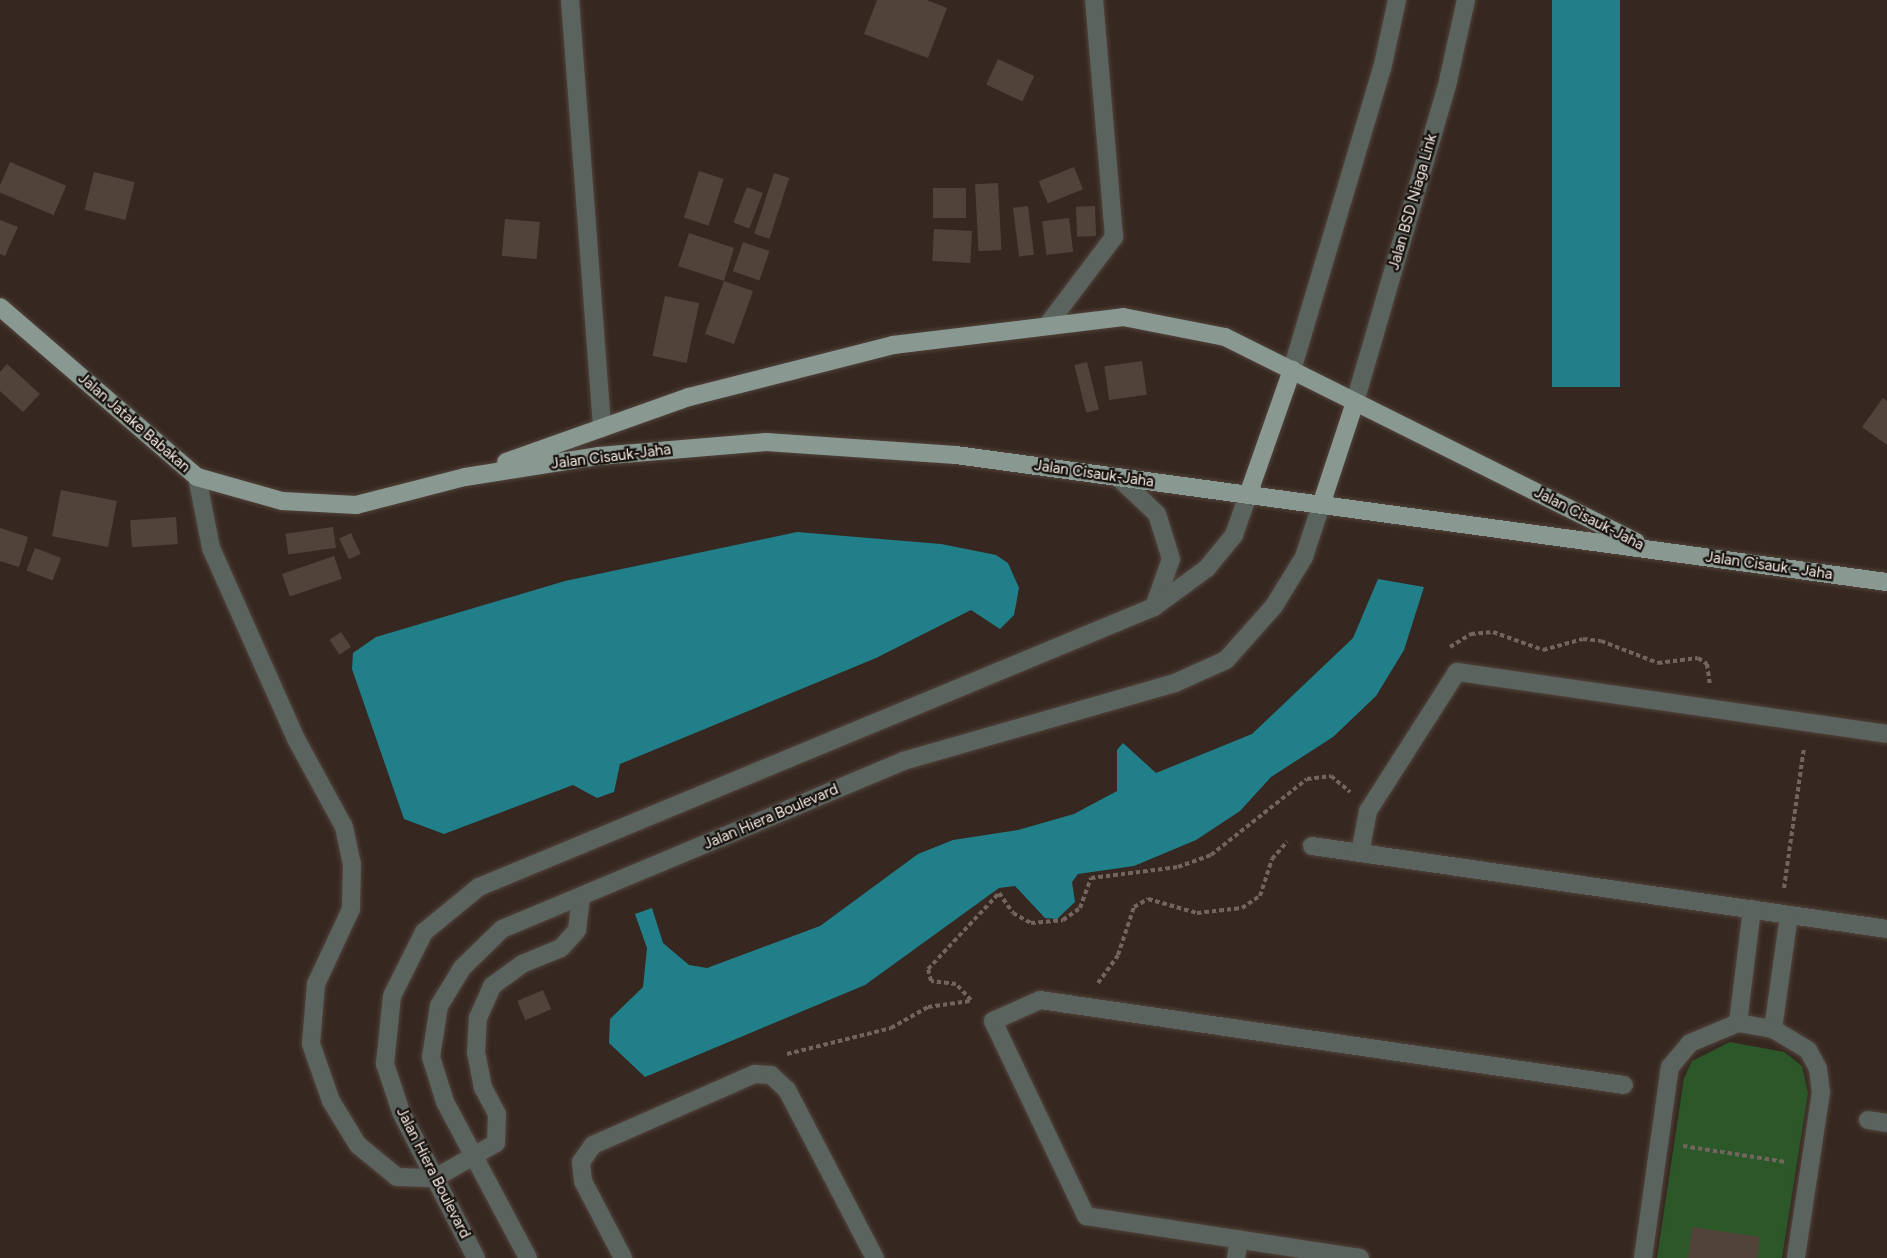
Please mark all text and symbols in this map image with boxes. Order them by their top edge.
street label: Jalan BSD Niaga Link [1385,132,1441,272]
street label: Jalan Jatake Babakan [74,369,194,477]
street label: Jalan Cisauk-Jaha [550,441,672,473]
street label: Jalan Cisauk-Jaha [1033,457,1155,491]
street label: Jalan Cisauk-Jaha [1531,484,1647,554]
street label: Jalan Cisauk - Jaha [1704,548,1834,584]
street label: Jalan Hiera Boulevard [701,781,841,853]
street label: Jalan Hiera Boulevard [392,1105,474,1241]

